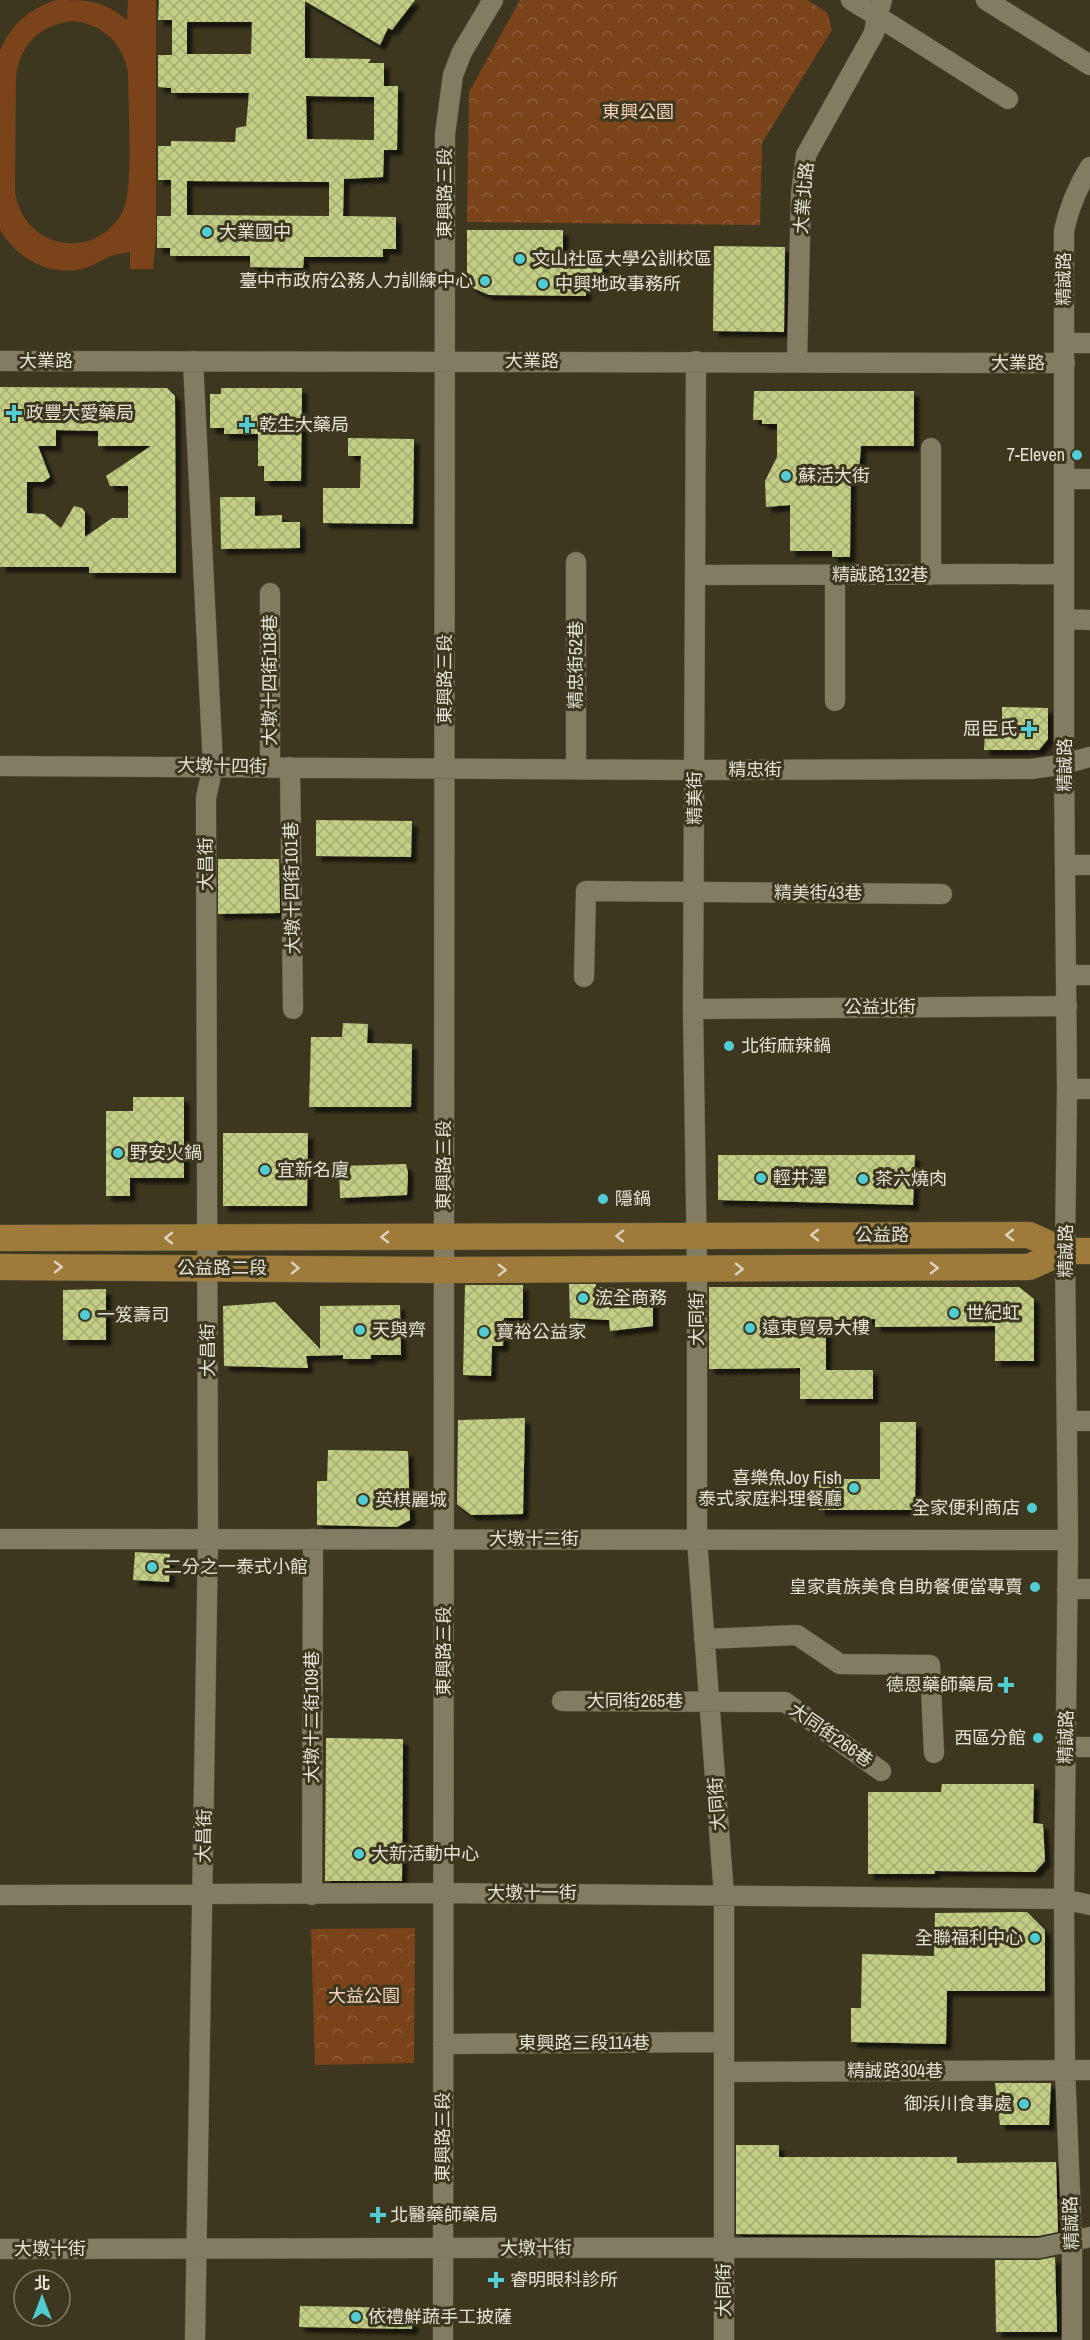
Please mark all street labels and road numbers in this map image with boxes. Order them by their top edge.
street label: 東興路三段 [432,148,457,238]
street label: 大業北路 [788,161,819,235]
street label: 精誠路 [1051,252,1076,306]
street label: 大業路 [19,348,73,373]
street label: 大業路 [505,348,559,373]
street label: 大業路 [991,350,1045,375]
street label: 精誠路132巷 [832,562,928,587]
street label: 大墩十四街118巷 [257,614,282,746]
street label: 精忠街52巷 [563,621,588,709]
street label: 東興路三段 [432,634,457,724]
street label: 精誠路 [1052,738,1077,792]
street label: 大墩十四街 [177,752,267,779]
street label: 精忠街 [728,757,782,782]
street label: 精美街 [682,771,707,825]
street label: 大墩十四街101巷 [278,821,305,955]
street label: 大昌街 [193,837,218,891]
street label: 精美街43巷 [774,880,862,905]
street label: 公益北街 [844,994,916,1019]
street label: 東興路三段 [431,1120,456,1210]
street label: 公益路 [855,1222,909,1247]
street label: 精誠路 [1053,1224,1078,1278]
street label: 公益路二段 [177,1255,267,1280]
street label: 大同街 [684,1292,709,1346]
street label: 大昌街 [195,1323,220,1377]
street label: 大墩十二街 [489,1526,579,1551]
street label: 東興路三段 [431,1606,456,1696]
street label: 大墩十二街109巷 [299,1651,324,1783]
street label: 大同街265巷 [587,1688,683,1713]
street label: 大同街266巷 [785,1697,878,1773]
street label: 精誠路 [1053,1710,1078,1764]
street label: 大同街 [702,1776,731,1832]
street label: 大昌街 [191,1809,216,1863]
street label: 大墩十一街 [487,1880,577,1905]
street label: 東興路三段114巷 [518,2030,650,2055]
street label: 精誠路304巷 [847,2058,943,2083]
street label: 東興路三段 [430,2092,455,2182]
street label: 精誠路 [1057,2196,1084,2250]
street label: 大墩十街 [500,2234,572,2261]
street label: 大墩十街 [14,2236,86,2261]
street label: 大同街 [711,2263,736,2317]

